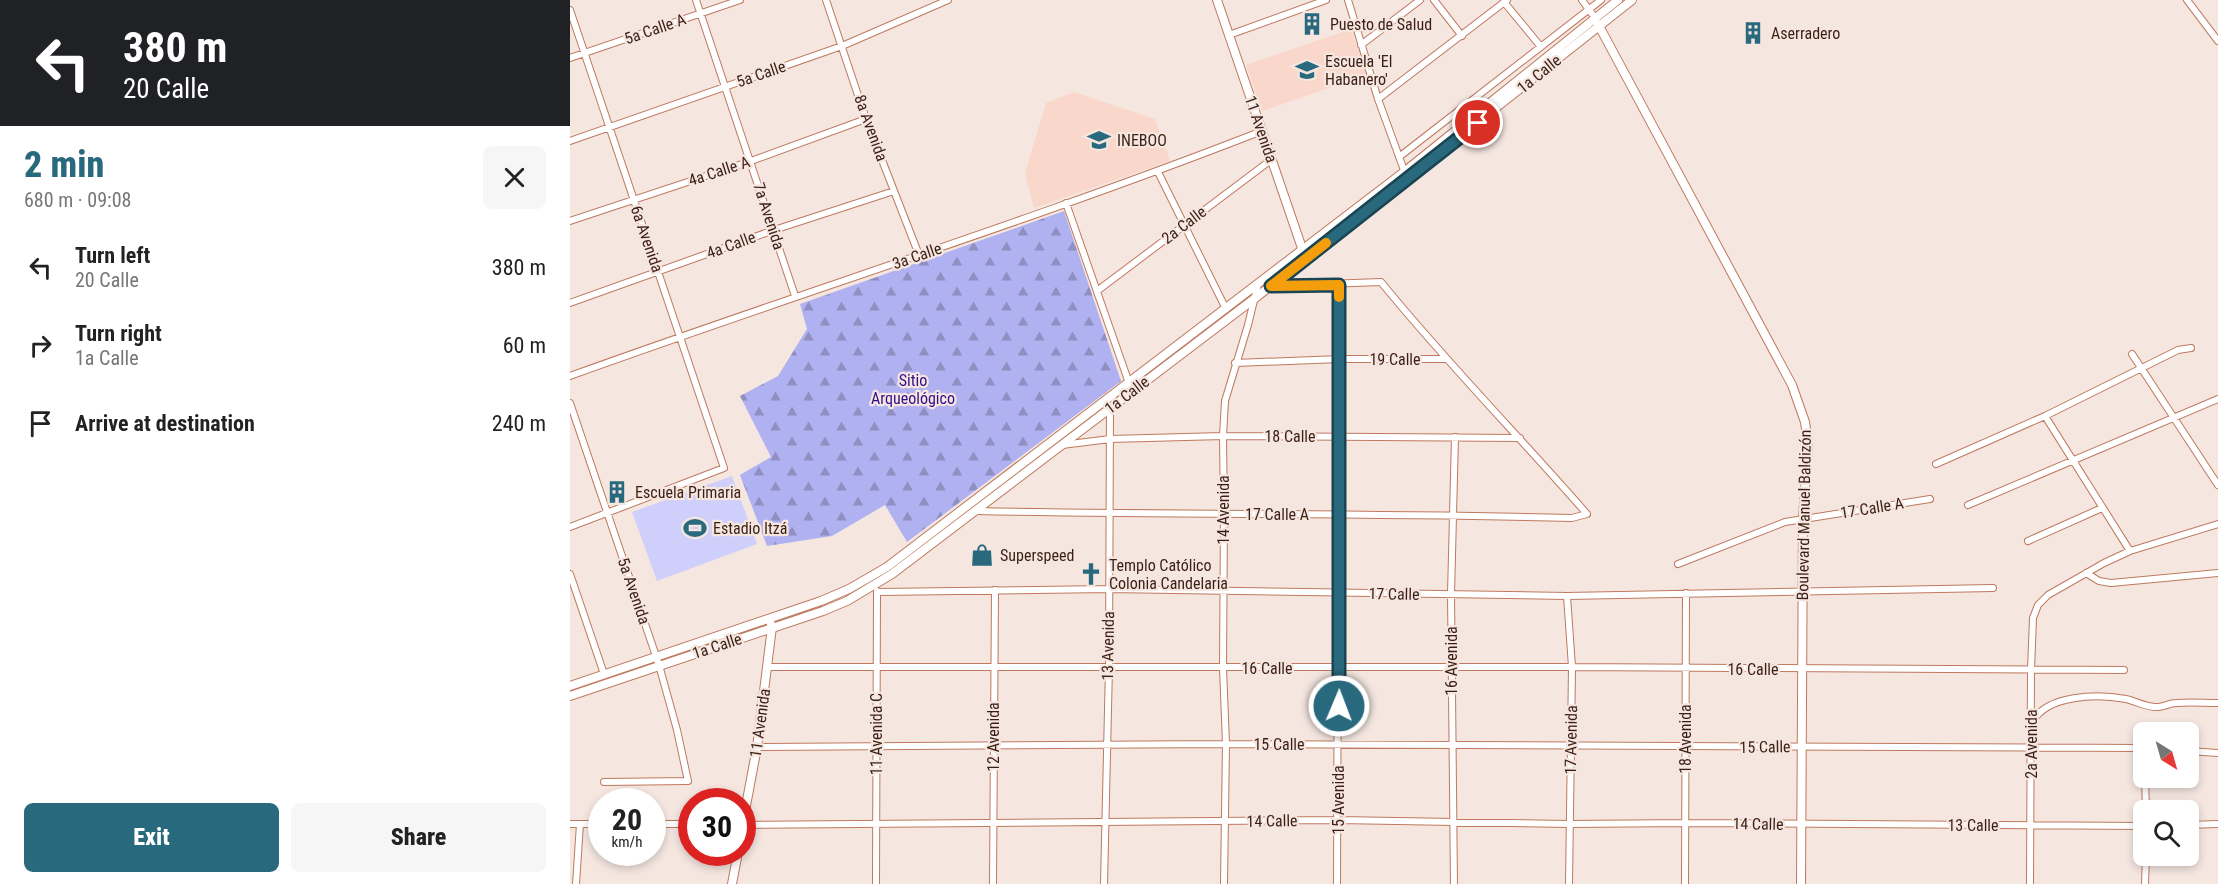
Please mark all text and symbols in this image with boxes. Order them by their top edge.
street label: 5a Calle A [622,10,688,48]
building icon: Puesto de Salud [1299,11,1325,37]
place label: Puesto de Salud [1330,15,1432,34]
building icon: Aserradero [1740,20,1766,46]
text: 380 m [123,23,228,72]
icon: left [24,24,102,102]
place label: Aserradero [1771,24,1840,43]
street label: 1a Calle [1513,51,1565,97]
place label: Escuela 'El Habanero' [1325,52,1392,89]
street label: 5a Calle [734,57,788,91]
school or university icon: Escuela 'El Habanero' [1294,57,1320,83]
text: 20 Calle [123,73,209,105]
street label: 8a Avenida [850,92,892,164]
street label: 11 Avenida [1241,93,1281,165]
pin [1452,97,1503,148]
icon: arrive [1461,106,1494,139]
school or university icon: INEBOO [1086,127,1112,153]
place label: INEBOO [1117,131,1167,150]
text: 2 min [24,144,104,186]
button: close [483,146,546,209]
street label: 4a Calle A [686,152,752,190]
street label: 7a Avenida [749,180,789,252]
text: 680 m · 09:08 [24,188,131,212]
street label: 2a Calle [1158,202,1210,248]
street label: 6a Avenida [627,203,667,275]
street label: 4a Calle [704,227,758,263]
street label: 3a Calle [890,239,944,273]
text: Turn left [75,243,150,268]
icon: left [24,251,57,284]
text: 380 m [492,255,546,280]
text: 20 Calle [75,268,139,292]
text: Turn right [75,321,162,346]
icon: right [24,329,57,362]
text: 60 m [503,333,546,358]
text: 1a Calle [75,346,139,370]
street label: 19 Calle [1369,350,1421,369]
park label: Sitio Arqueológico [871,371,955,408]
street label: 1a Calle [1101,372,1153,418]
icon: arrive [24,407,57,440]
text: Arrive at destination [75,411,255,436]
text: 240 m [492,411,546,436]
street label: 18 Calle [1264,427,1316,446]
street label: Boulevard Manuel Baldizón [1793,429,1815,601]
street label: 14 Avenida [1214,475,1233,545]
building icon: Escuela Primaria [604,479,630,505]
place label: Escuela Primaria [635,483,741,502]
street label: 17 Calle A [1839,494,1905,522]
street label: 17 Calle A [1245,505,1309,524]
sports icon: Estadio Itzá [682,515,708,541]
place label: Estadio Itzá [713,519,787,538]
shop icon: Superspeed [969,542,995,568]
place label: Superspeed [1000,546,1074,565]
street label: 5a Avenida [614,555,654,627]
place label: Templo Católico Colonia Candelaria [1109,556,1228,593]
church icon: Templo Católico Colonia Candelaria [1078,561,1104,587]
street label: 17 Calle [1368,584,1420,604]
street label: 13 Avenida [1098,611,1118,681]
street label: 16 Avenida [1442,626,1461,696]
street label: 1a Calle [690,629,744,663]
street label: 16 Calle [1241,659,1293,678]
street label: 16 Calle [1727,660,1779,679]
position arrow [1307,674,1371,738]
street label: 11 Avenida [746,687,774,759]
street label: 11 Avenida C [867,693,886,775]
street label: 12 Avenida [984,702,1003,772]
street label: 18 Avenida [1676,704,1695,774]
street label: 17 Avenida [1561,705,1581,775]
street label: 2a Avenida [2022,709,2041,779]
north arrow [2133,722,2199,788]
map controls [2133,722,2199,866]
street label: 15 Calle [1253,735,1305,754]
street label: 15 Calle [1739,737,1791,757]
street label: 15 Avenida [1329,765,1348,835]
speed limit sign: 30 [678,788,756,866]
button: search [2133,800,2199,866]
text: 20 [612,802,642,837]
button: Exit [24,803,279,872]
button: Share [291,803,546,872]
street label: 14 Calle [1246,811,1298,831]
street label: 14 Calle [1732,814,1784,834]
street label: 13 Calle [1947,816,1999,835]
text: km/h [612,833,642,851]

